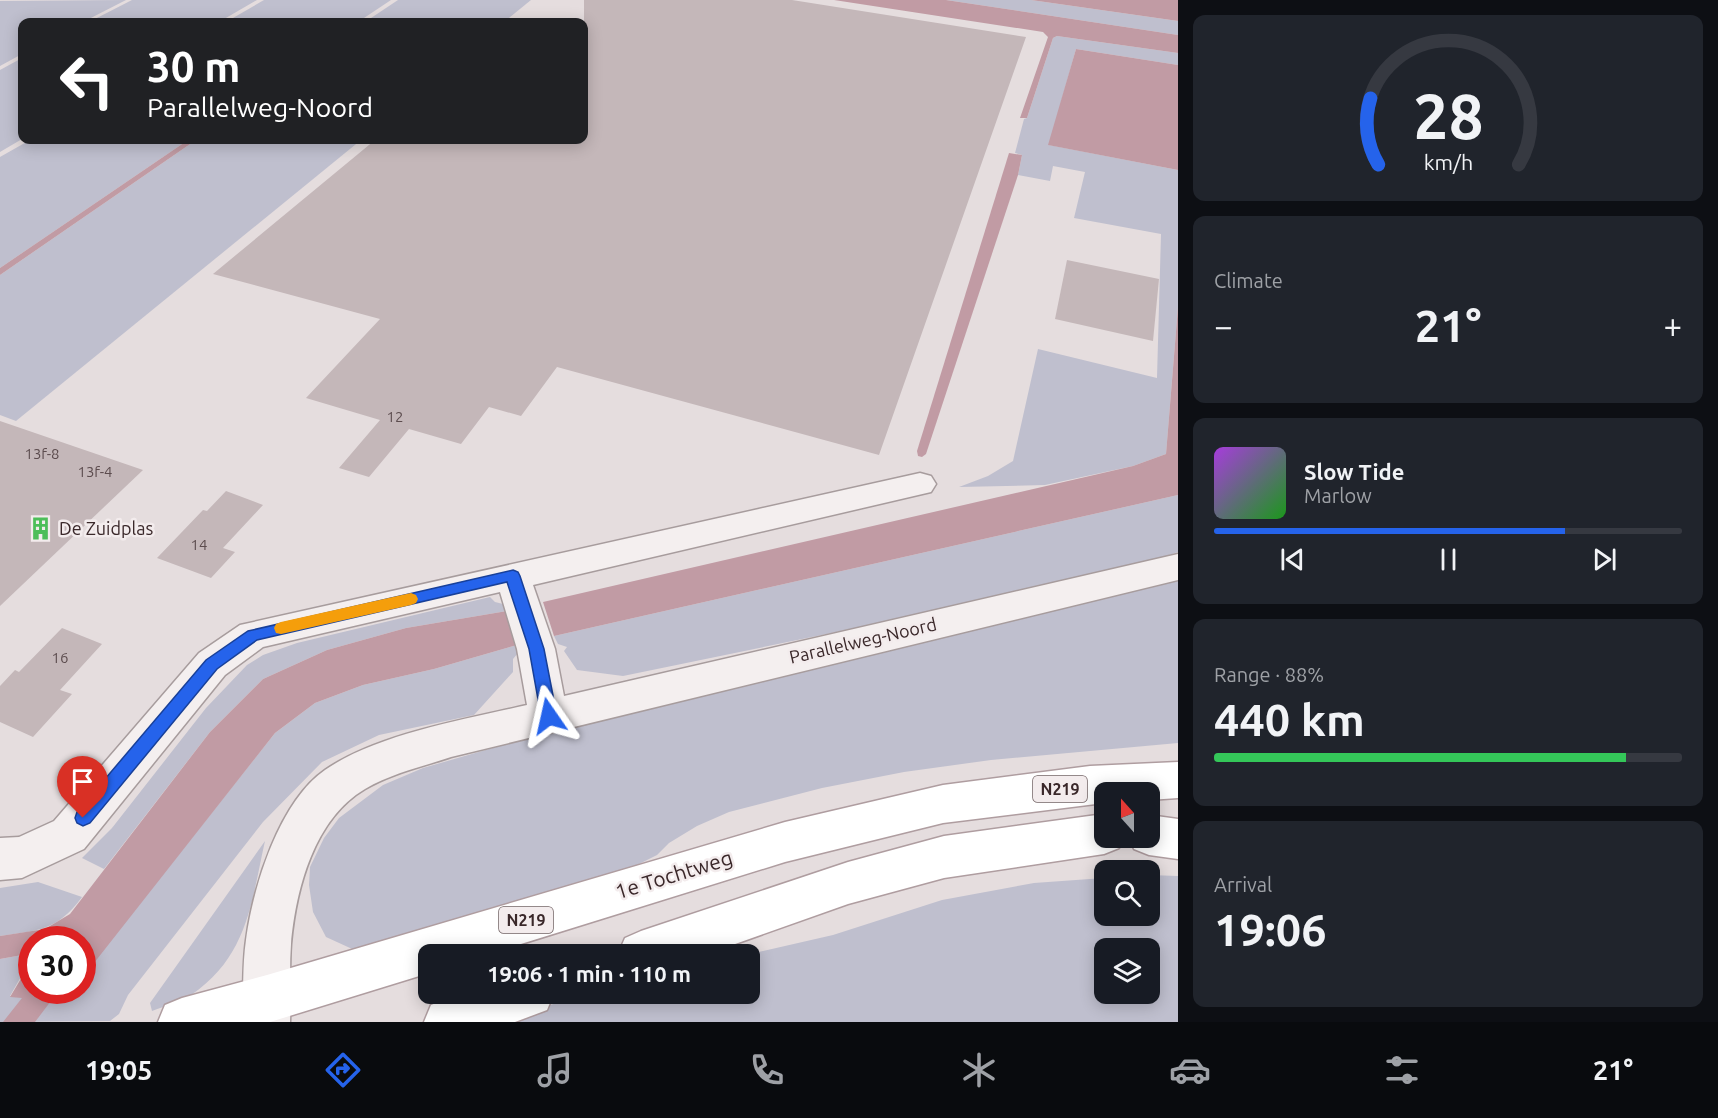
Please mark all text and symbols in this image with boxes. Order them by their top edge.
icon: left [48,42,126,120]
text: 30 m [147,43,241,90]
text: 28 [1413,81,1483,151]
text: Parallelweg-Noord [147,92,373,122]
text: km/h [1423,151,1473,175]
text: Climate [1214,269,1283,292]
text: 21° [1415,300,1481,351]
text: − [1214,307,1233,344]
text: + [1663,307,1682,344]
house number: 12 [387,408,403,425]
house number: 13f-8 [24,445,60,462]
text: Slow Tide [1304,459,1404,484]
house number: 13f-4 [77,463,113,480]
text: Marlow [1304,484,1372,507]
building icon: De Zuidplas [28,516,54,542]
place label: De Zuidplas [59,518,154,538]
house number: 14 [191,536,207,553]
icon: previous [1276,543,1309,576]
icon: pause [1432,543,1465,576]
icon: next [1588,543,1621,576]
street label: Parallelweg-Noord [787,613,938,667]
house number: 16 [52,649,68,666]
text: Range · 88% [1214,663,1324,686]
position arrow [517,684,581,748]
text: 440 km [1214,694,1365,745]
pin [57,756,108,818]
icon: arrive [66,765,99,798]
road number: N219 [1033,776,1087,802]
north arrow [1094,782,1160,848]
map controls [1094,782,1160,1004]
street label: 1e Tochtweg [612,845,735,903]
button: search [1094,860,1160,926]
text: Arrival [1214,873,1272,896]
text: 19:06 [1214,904,1327,955]
road number: N219 [499,907,553,933]
speed limit sign: 30 [18,926,96,1004]
button: layers [1094,938,1160,1004]
text: 19:06 · 1 min · 110 m [487,961,691,986]
icon: directions [322,1049,364,1091]
icon: music [534,1049,576,1091]
icon: phone [746,1049,788,1091]
icon: climate [958,1049,1000,1091]
icon: car [1169,1049,1211,1091]
icon: filters [1381,1049,1423,1091]
text: 19:05 [85,1055,152,1085]
text: 21° [1593,1055,1633,1085]

